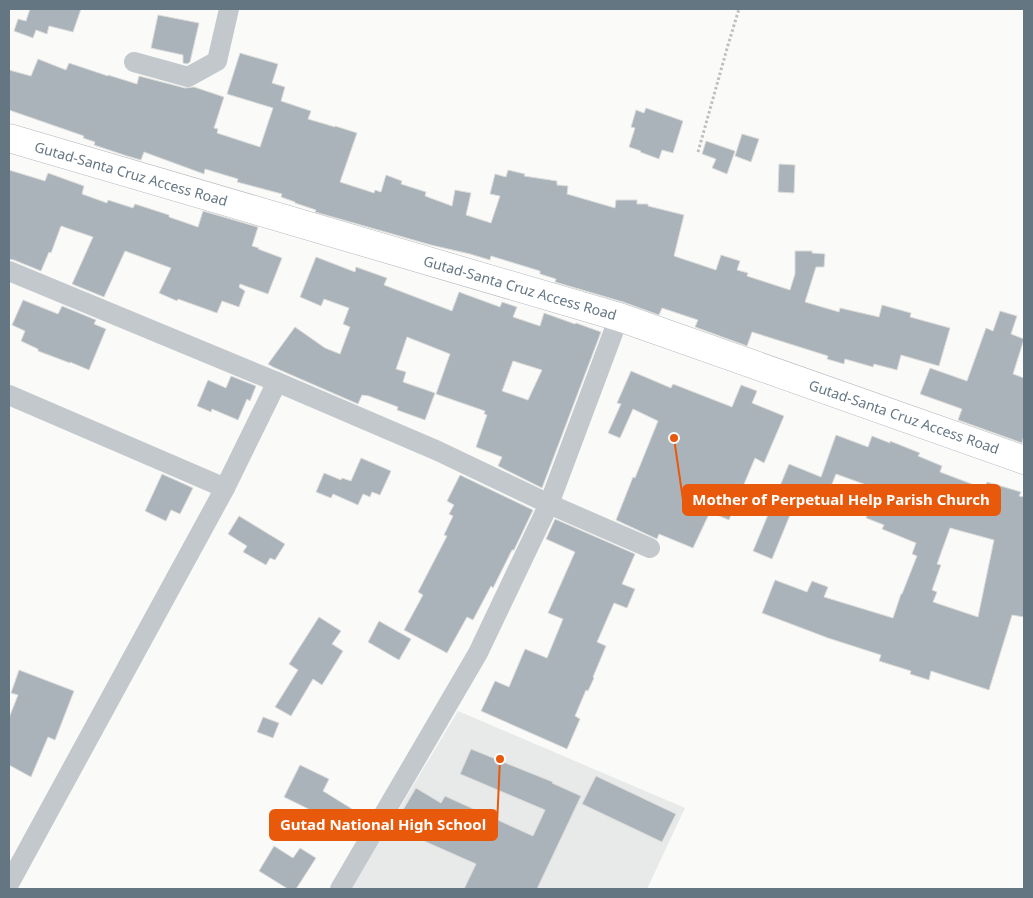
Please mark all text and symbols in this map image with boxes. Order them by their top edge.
street label: Gutad-Santa Cruz Access Road [32,137,230,210]
street label: Gutad-Santa Cruz Access Road [421,251,619,324]
street label: Gutad-Santa Cruz Access Road [806,375,1002,458]
callout: Mother of Perpetual Help Parish Church [683,485,1000,515]
text: Mother of Perpetual Help Parish Church [692,489,990,509]
callout: Gutad National High School [270,810,497,840]
text: Gutad National High School [280,814,486,834]

